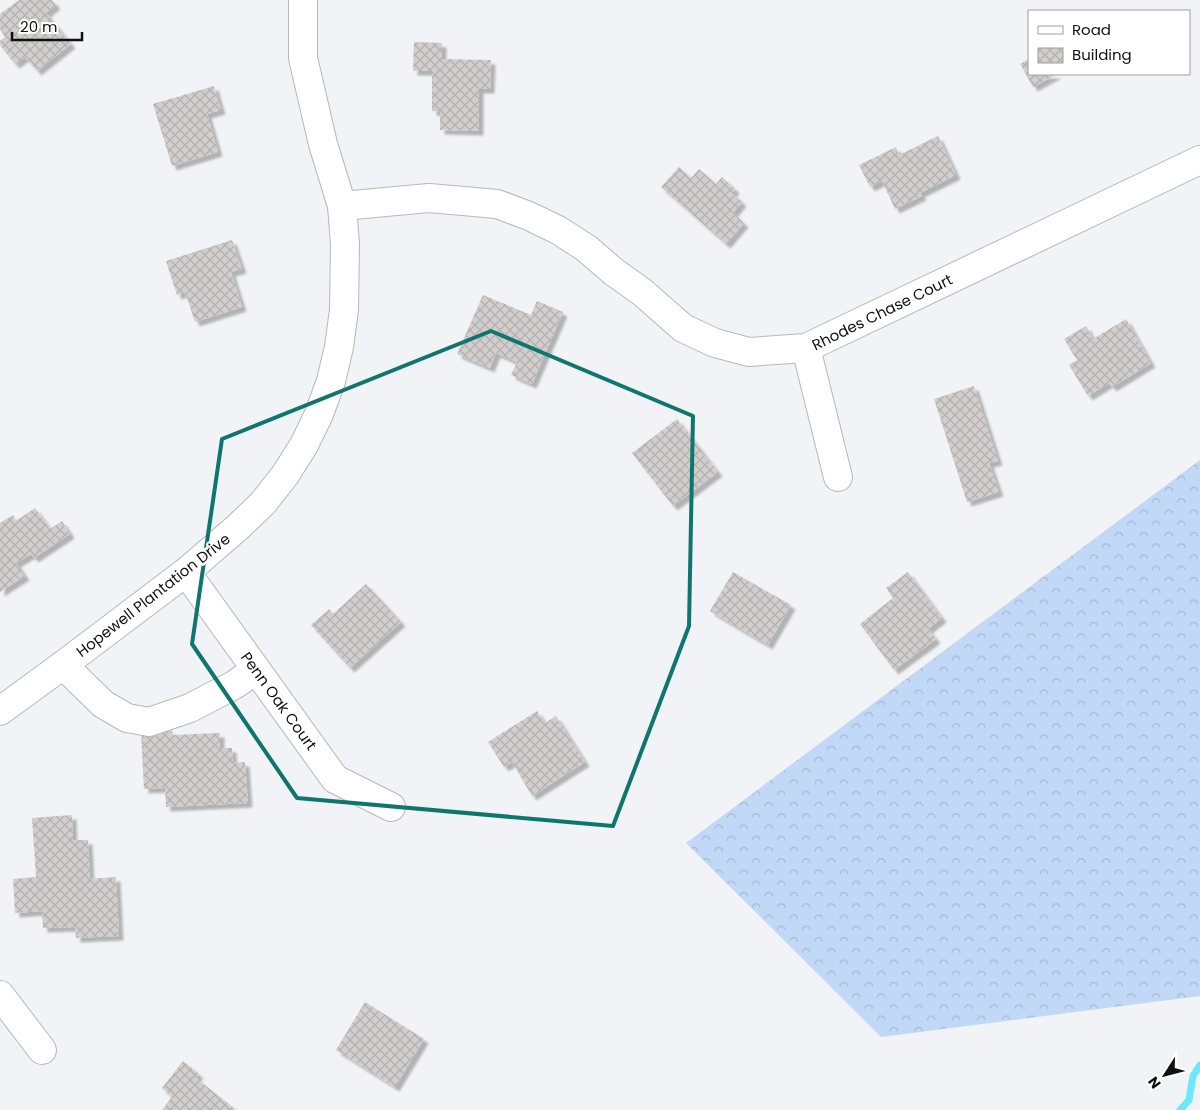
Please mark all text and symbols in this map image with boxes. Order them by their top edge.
scale bar [12,10,82,42]
legend [1028,10,1190,75]
text: 20 m [20,16,58,37]
text: Road [1072,19,1111,40]
text: Building [1072,44,1132,65]
street label: Rhodes Chase Court [808,269,956,355]
street label: Hopewell Plantation Drive [72,528,234,662]
street label: Penn Oak Court [236,648,322,754]
north arrow [1140,1050,1190,1100]
text: N [1143,1073,1166,1093]

